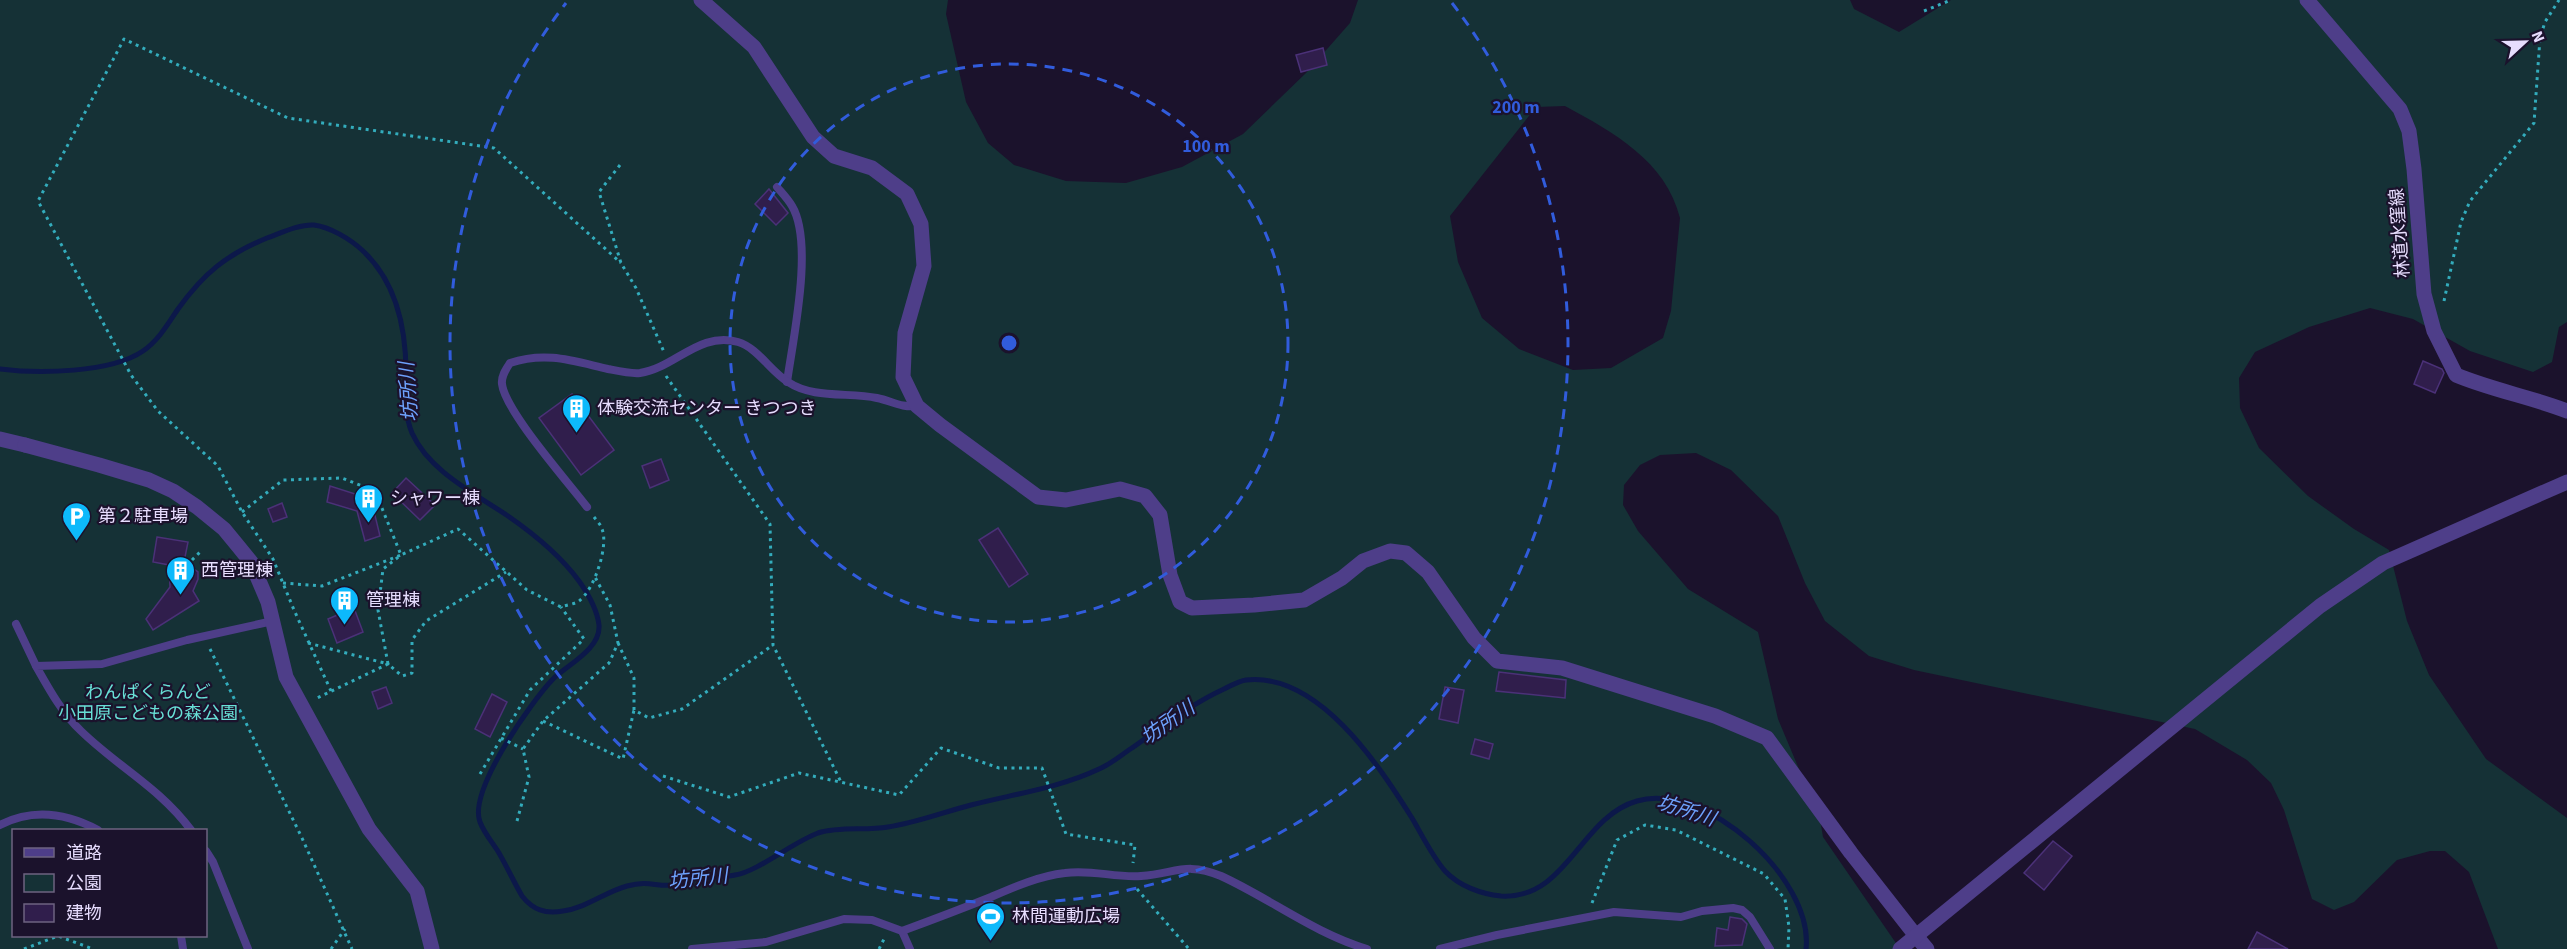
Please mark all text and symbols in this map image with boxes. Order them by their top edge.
north arrow [2495,12,2555,72]
text: N [2526,28,2550,46]
text: 200 m [1492,95,1540,120]
text: 100 m [1182,134,1230,159]
street label: 林道水窪線 [2384,187,2416,279]
centre of rings [999,333,1019,353]
water label: 坊所川 [393,359,425,423]
building icon: 体験交流センター きつつき [560,392,592,434]
place label: 体験交流センター きつつき [597,396,817,421]
building icon: シャワー棟 [353,482,385,524]
place label: シャワー棟 [390,486,480,511]
parking icon: 第２駐車場 [61,500,93,542]
place label: 第２駐車場 [98,504,188,529]
building icon: 西管理棟 [164,554,196,596]
place label: 西管理棟 [201,558,273,583]
building icon: 管理棟 [329,584,361,626]
place label: 管理棟 [366,588,420,613]
park label: わんぱくらんど 小田原こどもの森公園 [58,680,238,726]
water label: 坊所川 [1135,693,1202,752]
water label: 坊所川 [1653,788,1721,834]
legend [12,829,207,937]
text: 道路 [66,841,102,866]
water label: 坊所川 [667,862,731,896]
text: 公園 [66,871,102,896]
sports icon: 林間運動広場 [975,900,1007,942]
text: 建物 [66,901,102,926]
place label: 林間運動広場 [1012,904,1120,929]

